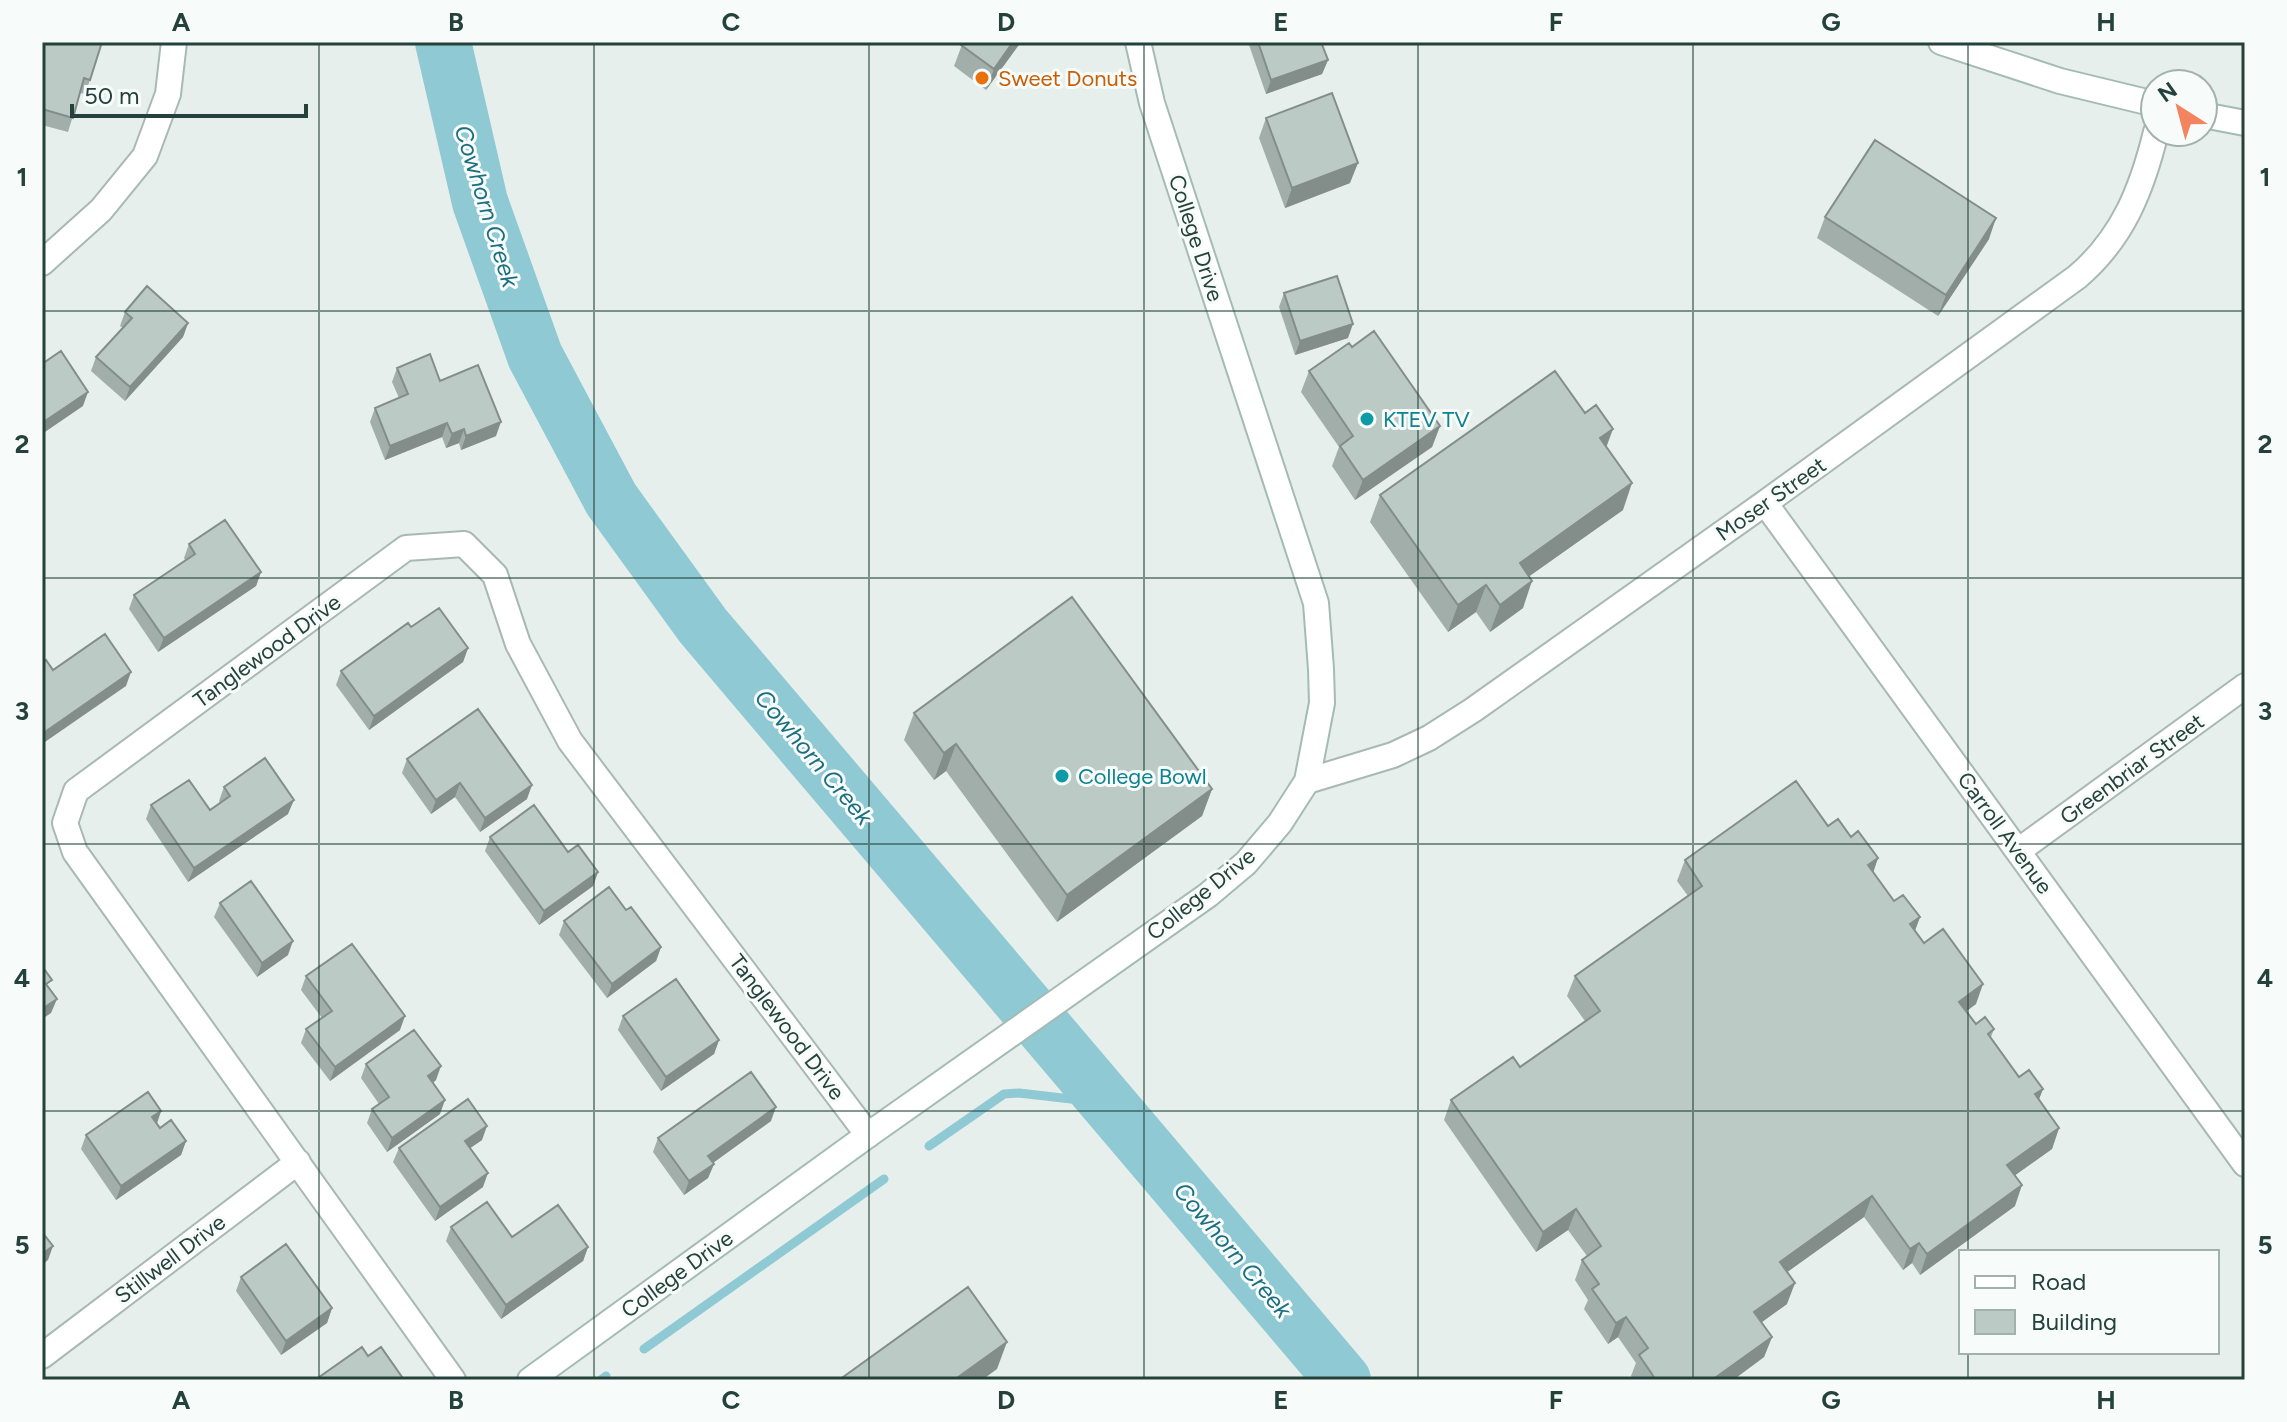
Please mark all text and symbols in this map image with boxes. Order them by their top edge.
text: A [172,6,191,38]
text: B [448,6,464,38]
text: C [722,6,741,38]
text: D [997,6,1015,38]
text: E [1273,6,1289,38]
text: F [1549,6,1563,38]
text: G [1821,6,1841,38]
text: H [2096,6,2116,38]
place label: Sweet Donuts [998,65,1137,92]
scale bar [72,68,306,118]
north arrow [2139,68,2219,148]
marker: Sweet Donuts [973,69,991,87]
text: N [2153,76,2182,108]
text: 50 m [84,81,140,110]
water label: Cowhorn Creek [449,121,526,292]
text: 1 [17,161,27,193]
text: 1 [2260,161,2270,193]
street label: College Drive [1163,171,1229,305]
place label: KTEV TV [1383,406,1470,433]
marker: KTEV TV [1358,410,1376,428]
text: 2 [14,428,30,460]
text: 2 [2257,428,2273,460]
street label: Moser Street [1711,451,1831,547]
street label: Tanglewood Drive [188,589,346,713]
water label: Cowhorn Creek [749,683,880,832]
text: 3 [15,695,29,727]
text: 3 [2258,695,2272,727]
street label: Greenbriar Street [2055,708,2209,830]
place label: College Bowl [1078,763,1207,790]
marker: College Bowl [1053,767,1071,785]
street label: Carroll Avenue [1952,767,2058,899]
street label: College Drive [1141,842,1261,946]
street label: Tanglewood Drive [723,949,851,1105]
text: 4 [14,962,30,994]
text: 4 [2257,962,2273,994]
water label: Cowhorn Creek [1168,1176,1299,1325]
street label: Stillwell Drive [109,1209,231,1309]
street label: College Drive [616,1224,738,1324]
text: 5 [14,1229,30,1261]
text: 5 [2257,1229,2273,1261]
legend [1959,1250,2219,1354]
text: Road [2031,1267,2086,1296]
text: Building [2031,1307,2117,1336]
text: A [172,1384,191,1416]
text: B [448,1384,464,1416]
text: C [722,1384,741,1416]
text: D [997,1384,1015,1416]
text: E [1273,1384,1289,1416]
text: F [1549,1384,1563,1416]
text: G [1821,1384,1841,1416]
text: H [2096,1384,2116,1416]

